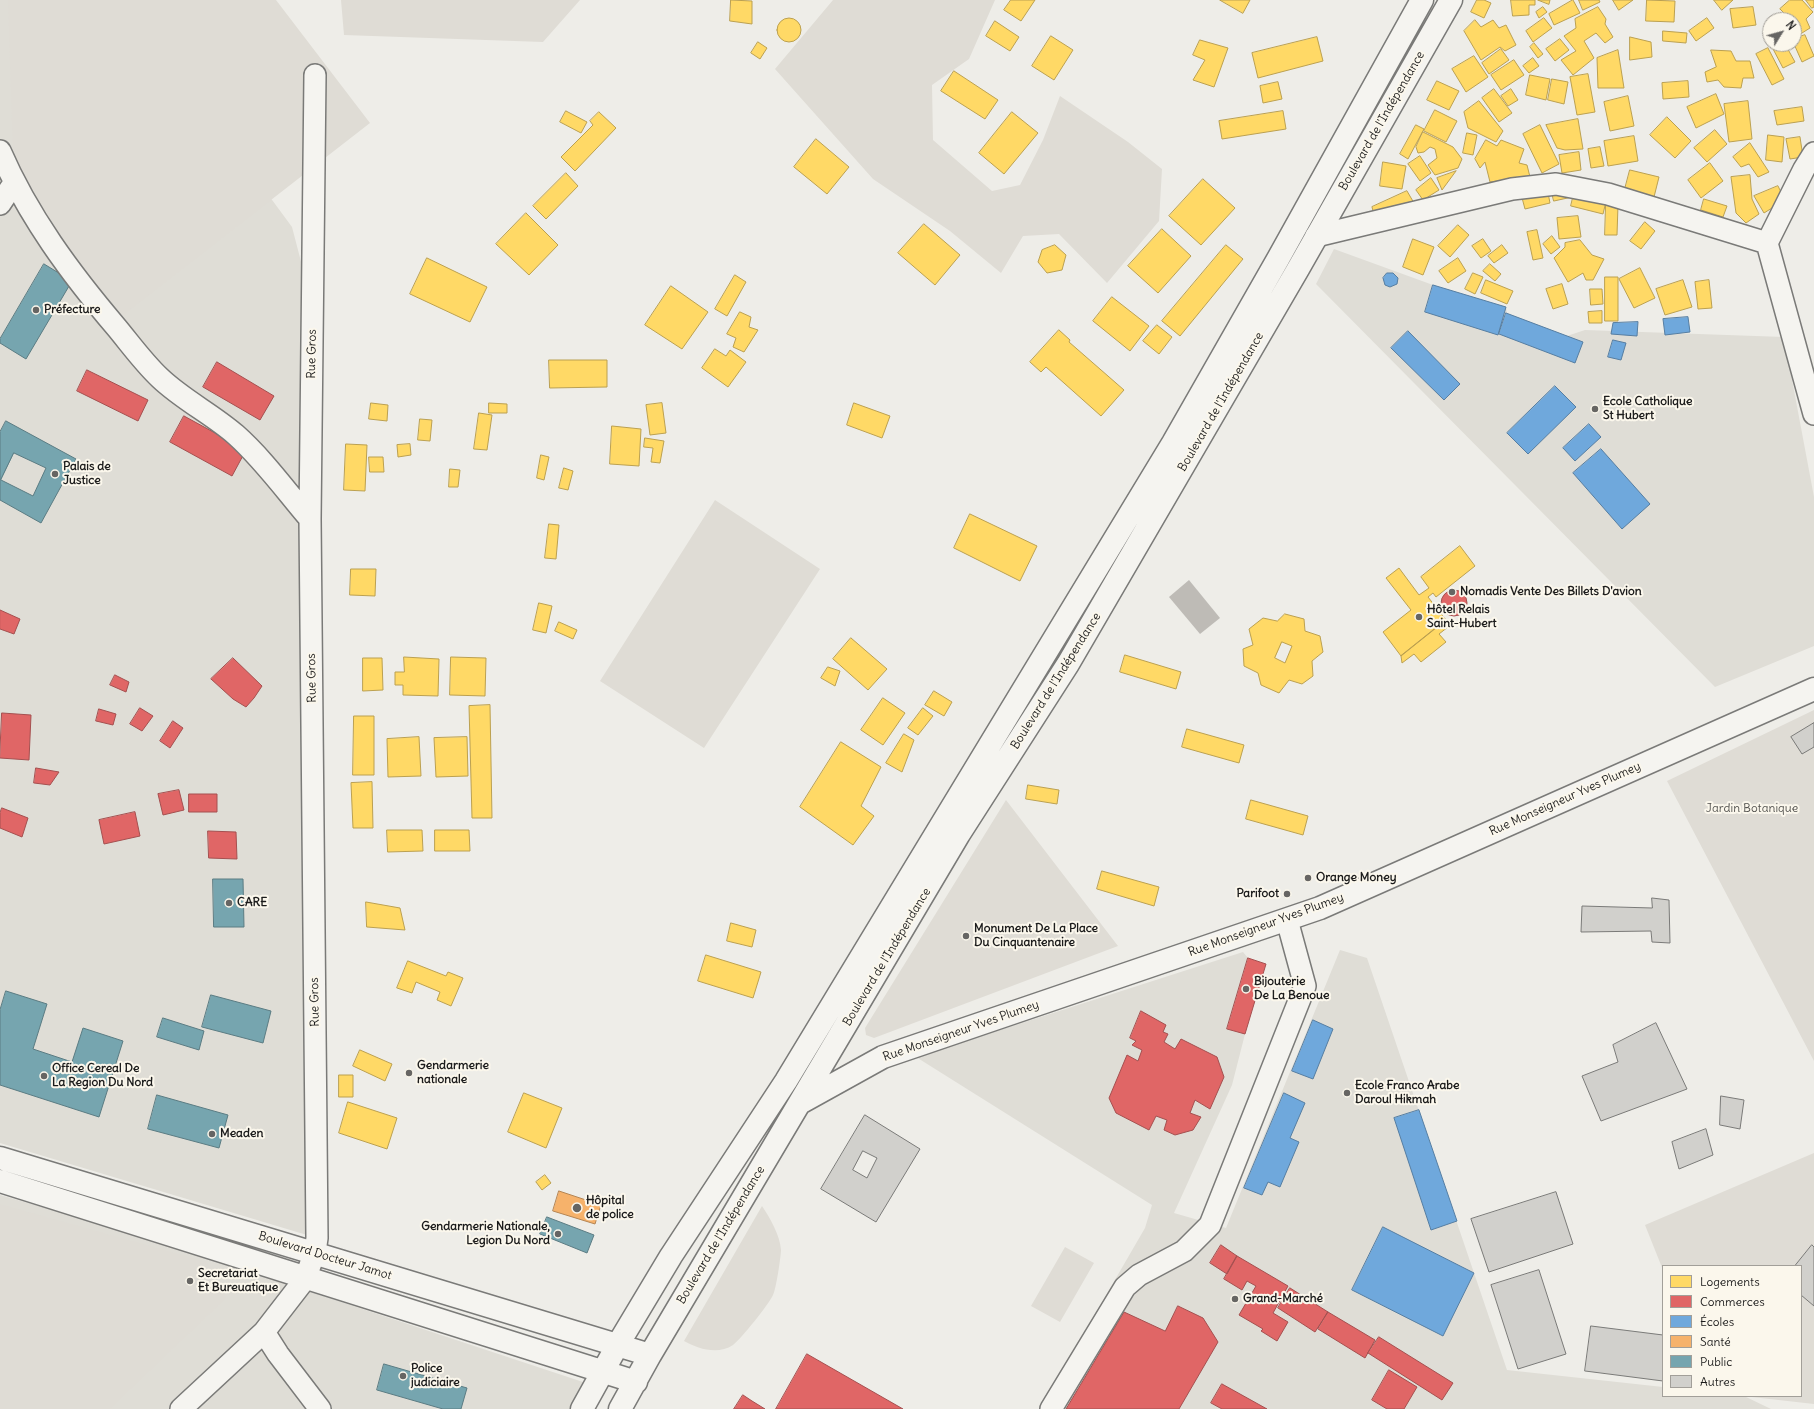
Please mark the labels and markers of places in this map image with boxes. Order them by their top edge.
place label: Préfecture [44,303,100,317]
marker: Préfecture [31,305,41,315]
place label: Ecole Catholique St Hubert [1603,395,1692,423]
marker: Ecole Catholique St Hubert [1590,404,1600,414]
place label: Palais de Justice [63,460,111,488]
marker: Palais de Justice [50,469,60,479]
place label: Nomadis Vente Des Billets D'avion [1460,585,1642,599]
marker: Nomadis Vente Des Billets D'avion [1447,587,1457,597]
place label: Hôtel Relais Saint-Hubert [1427,603,1497,631]
marker: Hôtel Relais Saint-Hubert [1414,612,1424,622]
place label: Orange Money [1316,871,1396,885]
marker: Orange Money [1303,873,1313,883]
place label: Parifoot [1236,887,1279,901]
marker: Parifoot [1282,889,1292,899]
place label: CARE [237,896,267,910]
marker: CARE [224,898,234,908]
place label: Monument De La Place Du Cinquantenaire [974,922,1098,950]
marker: Monument De La Place Du Cinquantenaire [961,931,971,941]
place label: Bijouterie De La Benoue [1254,975,1329,1003]
marker: Bijouterie De La Benoue [1241,984,1251,994]
place label: Gendarmerie nationale [417,1059,489,1087]
place label: Office Cereal De La Region Du Nord [52,1062,153,1090]
marker: Gendarmerie nationale [404,1068,414,1078]
marker: Office Cereal De La Region Du Nord [39,1071,49,1081]
place label: Ecole Franco Arabe Daroul Hikmah [1355,1079,1459,1107]
marker: Ecole Franco Arabe Daroul Hikmah [1342,1088,1352,1098]
place label: Meaden [220,1127,263,1141]
marker: Meaden [207,1129,217,1139]
place label: Hôpital de police [586,1194,634,1222]
marker: Hôpital de police [571,1202,583,1214]
place label: Gendarmerie Nationale, Legion Du Nord [421,1220,550,1248]
marker: Gendarmerie Nationale, Legion Du Nord [553,1229,563,1239]
place label: Secretariat Et Bureuatique [198,1267,278,1295]
marker: Secretariat Et Bureuatique [185,1276,195,1286]
place label: Grand-Marché [1243,1292,1323,1306]
marker: Grand-Marché [1230,1294,1240,1304]
place label: Police judiciaire [411,1362,460,1390]
marker: Police judiciaire [398,1371,408,1381]

